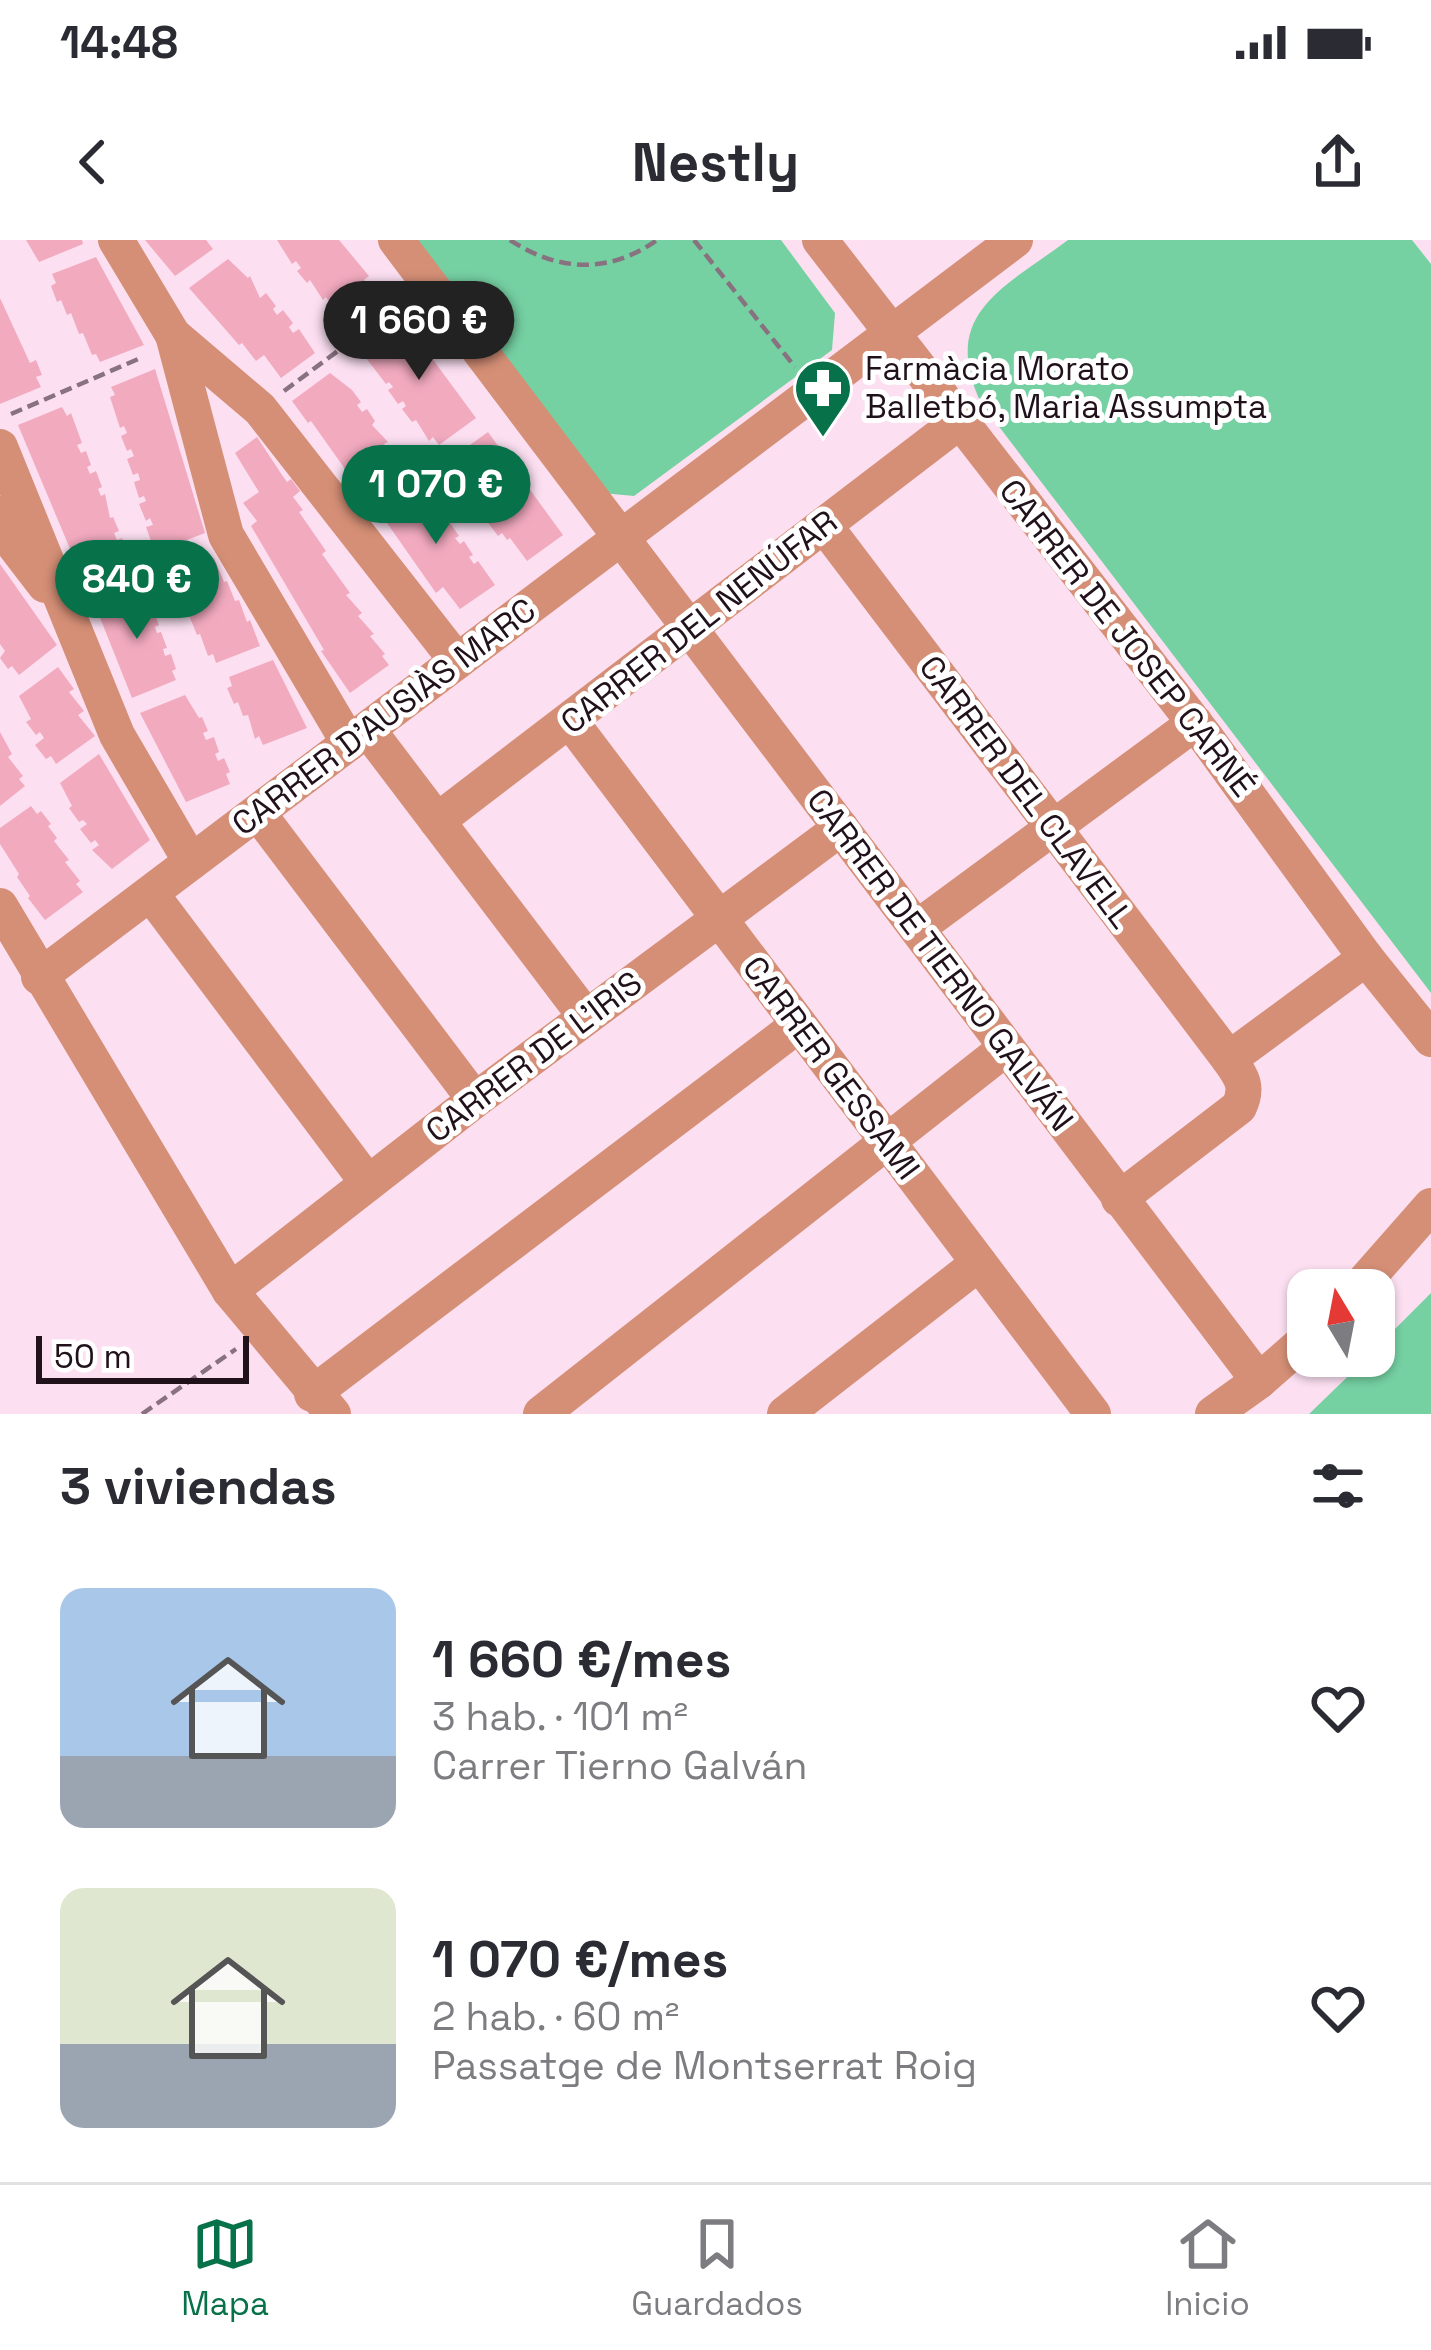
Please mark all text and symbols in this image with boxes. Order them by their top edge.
text: 14:48 [60,14,178,71]
text: Nestly [632,128,799,197]
icon: back [60,129,126,195]
icon: share [1305,129,1371,195]
pin: 1 660 € [308,281,530,383]
text: 1 660 € [350,295,488,344]
place label: Farmàcia Morato Balletbó, Maria Assumpta [865,348,1267,428]
pharmacy icon: Farmàcia Morato Balletbó, Maria Assumpta [792,357,854,439]
pin: 1 070 € [325,445,547,547]
text: 1 070 € [368,459,504,508]
street label: CARRER DE JOSEP CARNÉ [990,471,1264,805]
street label: CARRER DEL NENÚFAR [552,501,846,743]
pin: 840 € [53,540,221,642]
text: 840 € [82,554,192,603]
street label: CARRER D'AUSIÀS MARC [224,589,544,845]
street label: CARRER DEL CLAVELL [910,647,1142,937]
street label: CARRER DE TIERNO GALVÁN [797,780,1083,1140]
street label: CARRER GESSAMI [733,948,929,1188]
street label: CARRER DE L'IRIS [417,962,651,1152]
north arrow [1287,1269,1395,1377]
map controls [1287,1269,1395,1377]
scale bar [36,1330,249,1383]
text: 50 m [54,1336,132,1378]
icon: filters [1305,1453,1371,1519]
text: 3 viviendas [60,1454,336,1519]
text: 1 660 €/mes [432,1627,731,1692]
icon: home [156,1636,300,1780]
icon: heart [1305,1675,1371,1741]
text: 3 hab. · 101 m² [432,1692,688,1741]
text: Carrer Tierno Galván [432,1741,807,1790]
text: 1 070 €/mes [432,1927,728,1992]
icon: home [156,1936,300,2080]
icon: heart [1305,1975,1371,2041]
text: 2 hab. · 60 m² [432,1992,679,2041]
text: Passatge de Montserrat Roig [432,2041,977,2090]
tab: Mapa [181,2211,269,2325]
tab: Guardados [631,2211,803,2325]
tab: Inicio [1165,2211,1250,2325]

